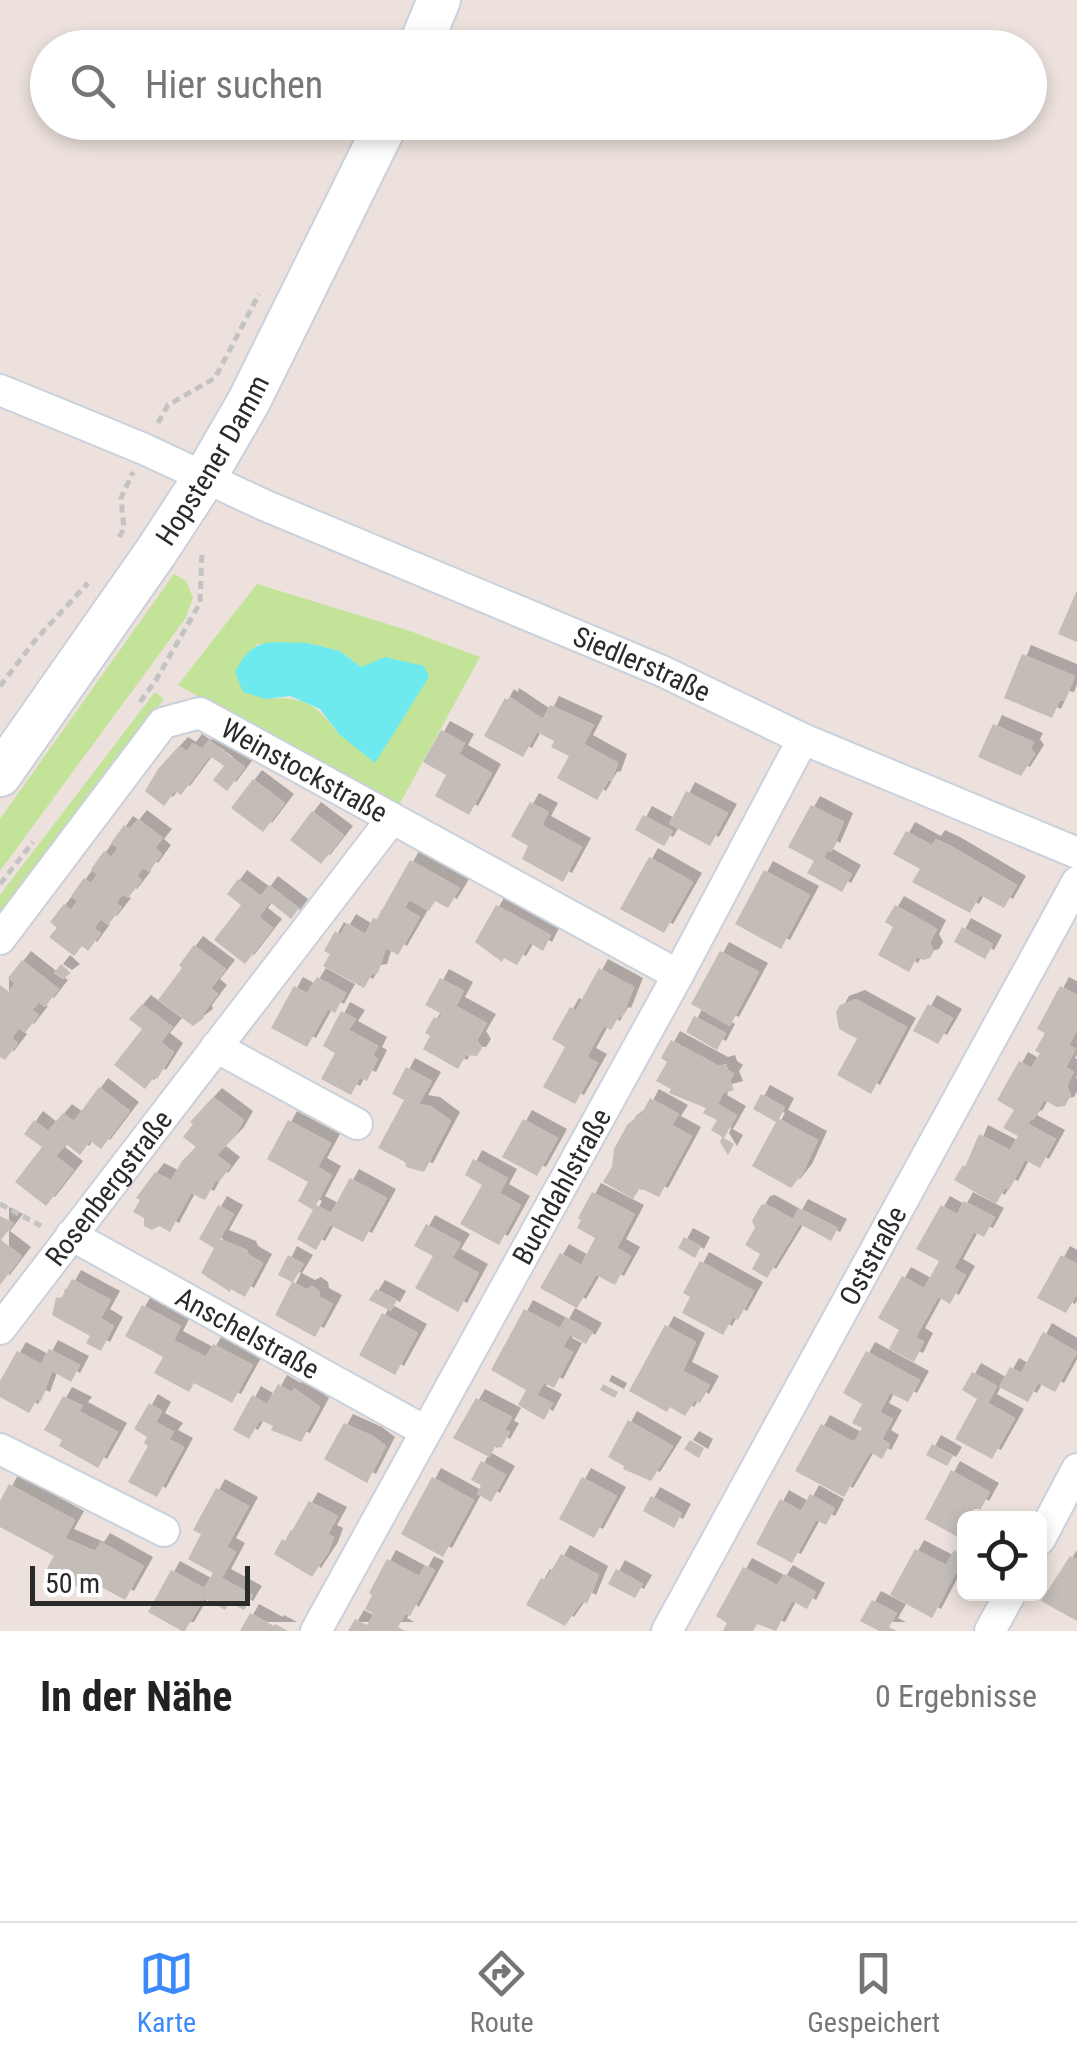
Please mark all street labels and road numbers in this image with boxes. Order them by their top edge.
street label: Hopstener Damm [148,370,276,551]
street label: Siedlerstraße [568,619,716,708]
street label: Weinstockstraße [216,711,393,829]
street label: Rosenbergstraße [38,1103,179,1272]
street label: Buchdahlstraße [505,1103,618,1270]
street label: Oststraße [832,1200,913,1311]
street label: Anschelstraße [170,1280,325,1386]

